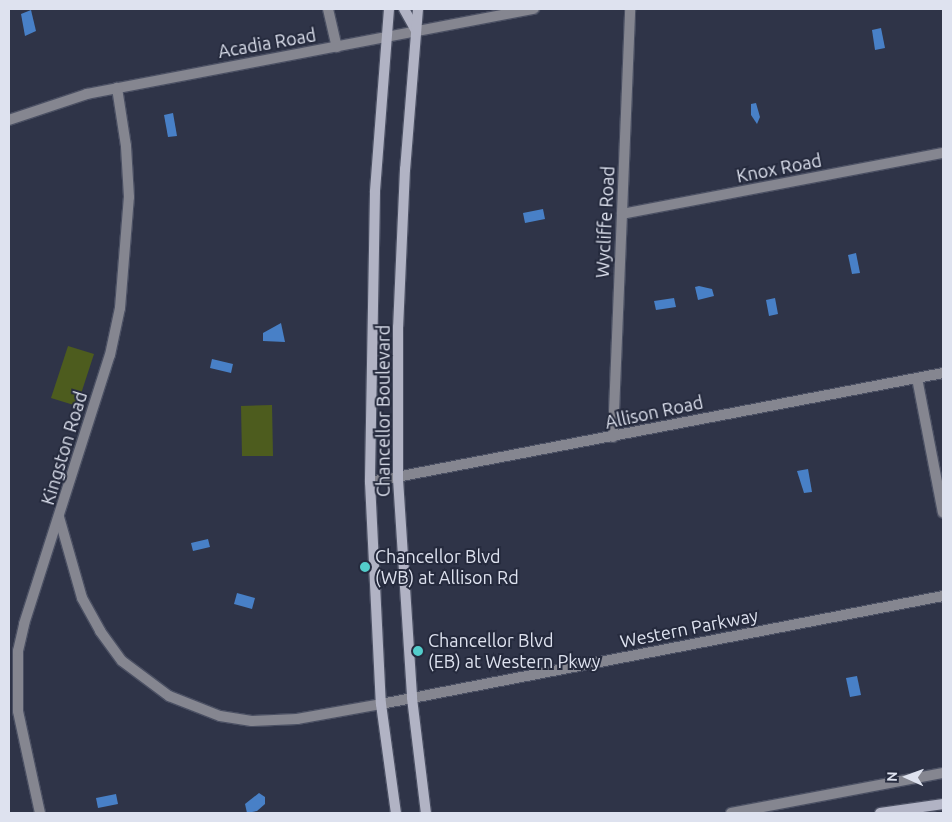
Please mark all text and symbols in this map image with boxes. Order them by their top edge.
street label: Acadia Road [216,24,318,62]
street label: Knox Road [735,149,823,187]
street label: Wycliffe Road [591,166,619,278]
street label: Chancellor Boulevard [372,325,394,497]
street label: Kingston Road [36,389,92,507]
street label: Allison Road [603,391,705,433]
place label: Chancellor Blvd (WB) at Allison Rd [375,546,519,588]
marker: Chancellor Blvd (WB) at Allison Rd [359,561,371,573]
street label: Western Parkway [618,604,760,652]
place label: Chancellor Blvd (EB) at Western Pkwy [428,630,600,672]
marker: Chancellor Blvd (EB) at Western Pkwy [412,645,424,657]
north arrow [882,752,932,802]
text: N [884,771,900,782]

